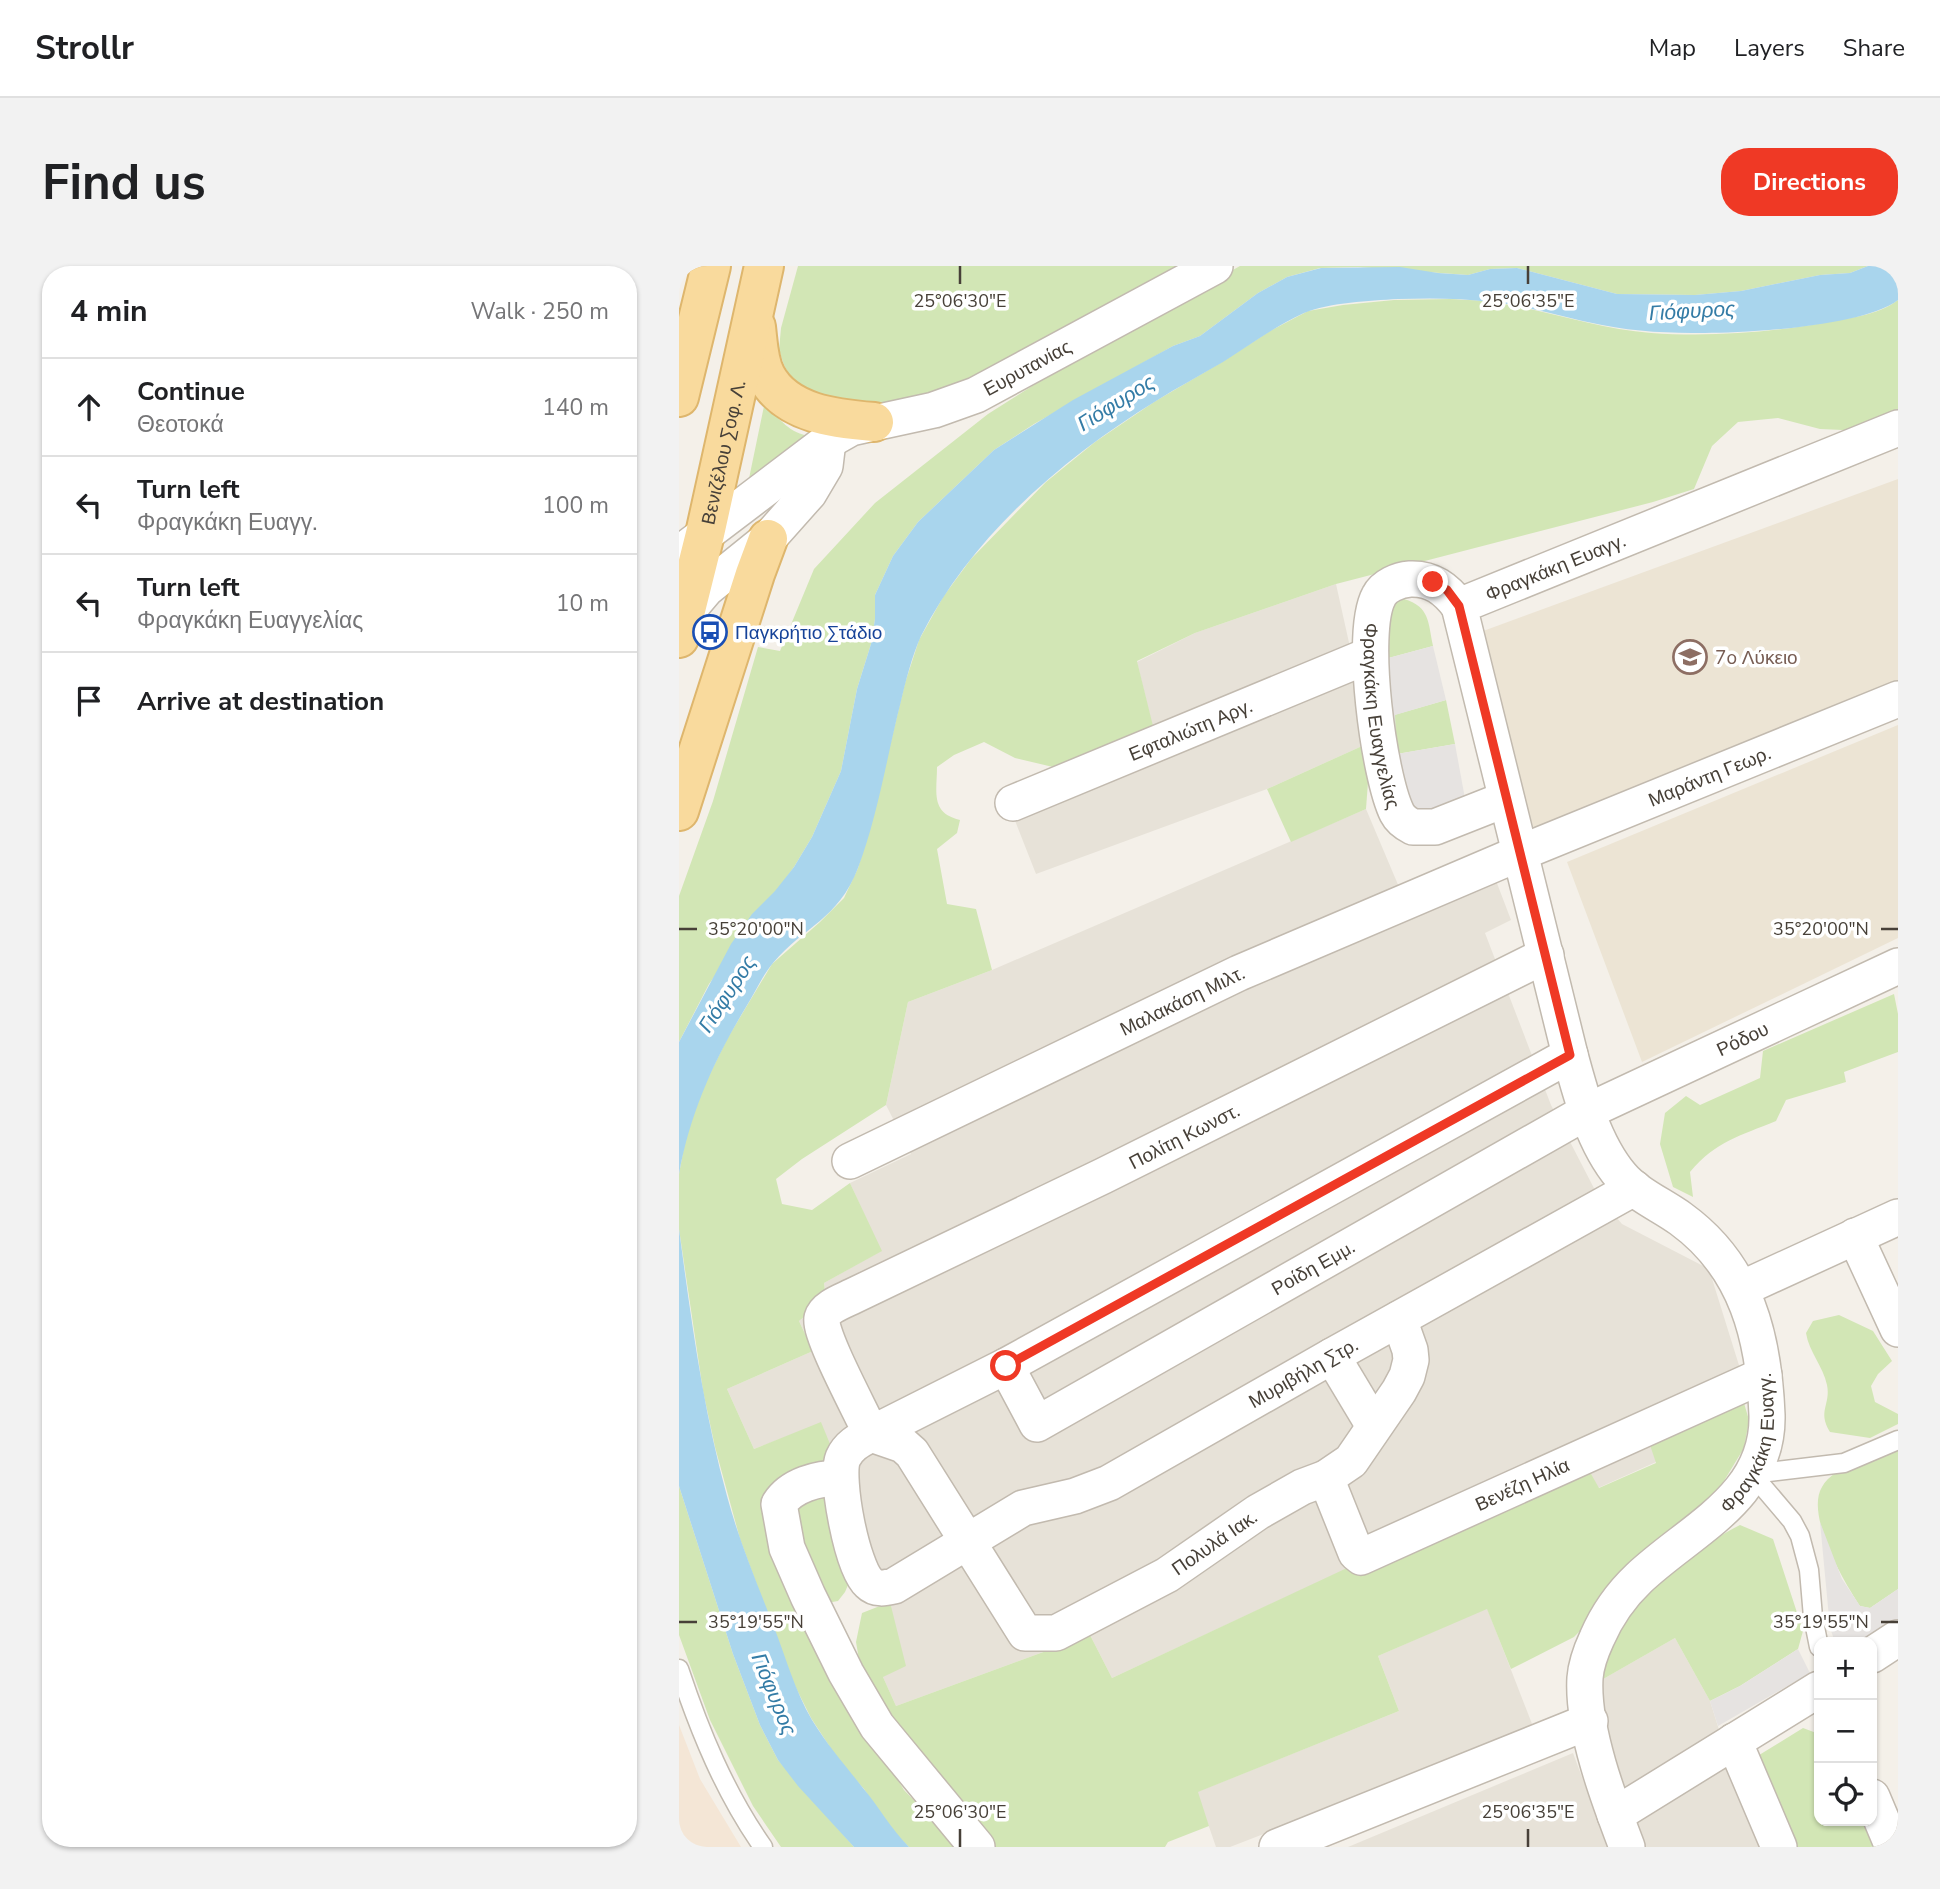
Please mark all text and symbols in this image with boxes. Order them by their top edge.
text: Strollr [35,26,134,71]
text: Map [1649,32,1696,64]
text: Layers [1734,32,1805,64]
text: Share [1843,32,1905,64]
button: Directions [1721,148,1898,216]
text: Find us [42,149,206,216]
text: 25°06'30"E [914,289,1007,313]
text: 25°06'35"E [1482,289,1575,313]
text: 4 min [70,291,148,332]
water label: Γιόφυρος [1648,295,1737,327]
text: Walk · 250 m [470,296,609,327]
street label: Ευρυτανίας [979,334,1076,403]
water label: Γιόφυρος [1072,368,1161,438]
text: Continue [137,374,245,409]
street label: Βενιζέλου Σοφ. Λ. [695,378,753,527]
icon: ahead [70,388,108,426]
text: 140 m [542,392,609,423]
text: Θεοτοκά [137,409,224,440]
text: Turn left [137,472,240,507]
icon: left [70,486,108,524]
text: 100 m [542,490,609,521]
text: Φραγκάκη Ευαγγ. [137,507,317,538]
street label: Φραγκάκη Ευαγγ. [1482,528,1630,608]
route end [1417,566,1448,597]
text: Turn left [137,570,240,605]
icon: left [70,584,108,622]
text: 10 m [556,588,609,619]
text: Φραγκάκη Ευαγγελίας [137,605,363,636]
bus stop icon: Παγκρήτιο Στάδιο [691,613,729,651]
place label: Παγκρήτιο Στάδιο [735,620,882,646]
street label: Φραγκάκη Ευαγγελίας [1357,622,1406,813]
school or university icon: 7o Λύκειο [1671,638,1709,676]
place label: 7o Λύκειο [1715,645,1798,671]
icon: arrive [70,682,108,720]
text: Arrive at destination [137,684,384,719]
street label: Εφταλιώτη Αργ. [1125,693,1257,768]
street label: Μαράντη Γεωρ. [1645,740,1775,813]
text: 35°20'00"N [708,917,804,941]
text: 35°20'00"N [1773,917,1869,941]
water label: Γιόφυρος [692,949,763,1038]
street label: Μαλακάση Μιλτ. [1116,960,1249,1043]
street label: Ρόδου [1713,1016,1773,1063]
street label: Πολίτη Κωνστ. [1125,1098,1244,1176]
street label: Ροίδη Εμμ. [1267,1234,1360,1302]
street label: Μυριβήλη Στρ. [1244,1332,1363,1415]
route start [990,1350,1021,1381]
street label: Φραγκάκη Ευαγγ. [1714,1372,1781,1519]
street label: Βενέζη Ηλία [1471,1452,1574,1518]
street label: Πολυλά Ιακ. [1167,1504,1263,1582]
text: 35°19'55"N [708,1610,804,1634]
text: 35°19'55"N [1773,1610,1869,1634]
map controls [1814,1637,1877,1826]
button: + [1814,1637,1877,1700]
water label: Γιόφυρος [745,1649,803,1740]
button: − [1814,1700,1877,1763]
button: locate [1814,1763,1877,1826]
text: 25°06'30"E [914,1800,1007,1824]
text: 25°06'35"E [1482,1800,1575,1824]

